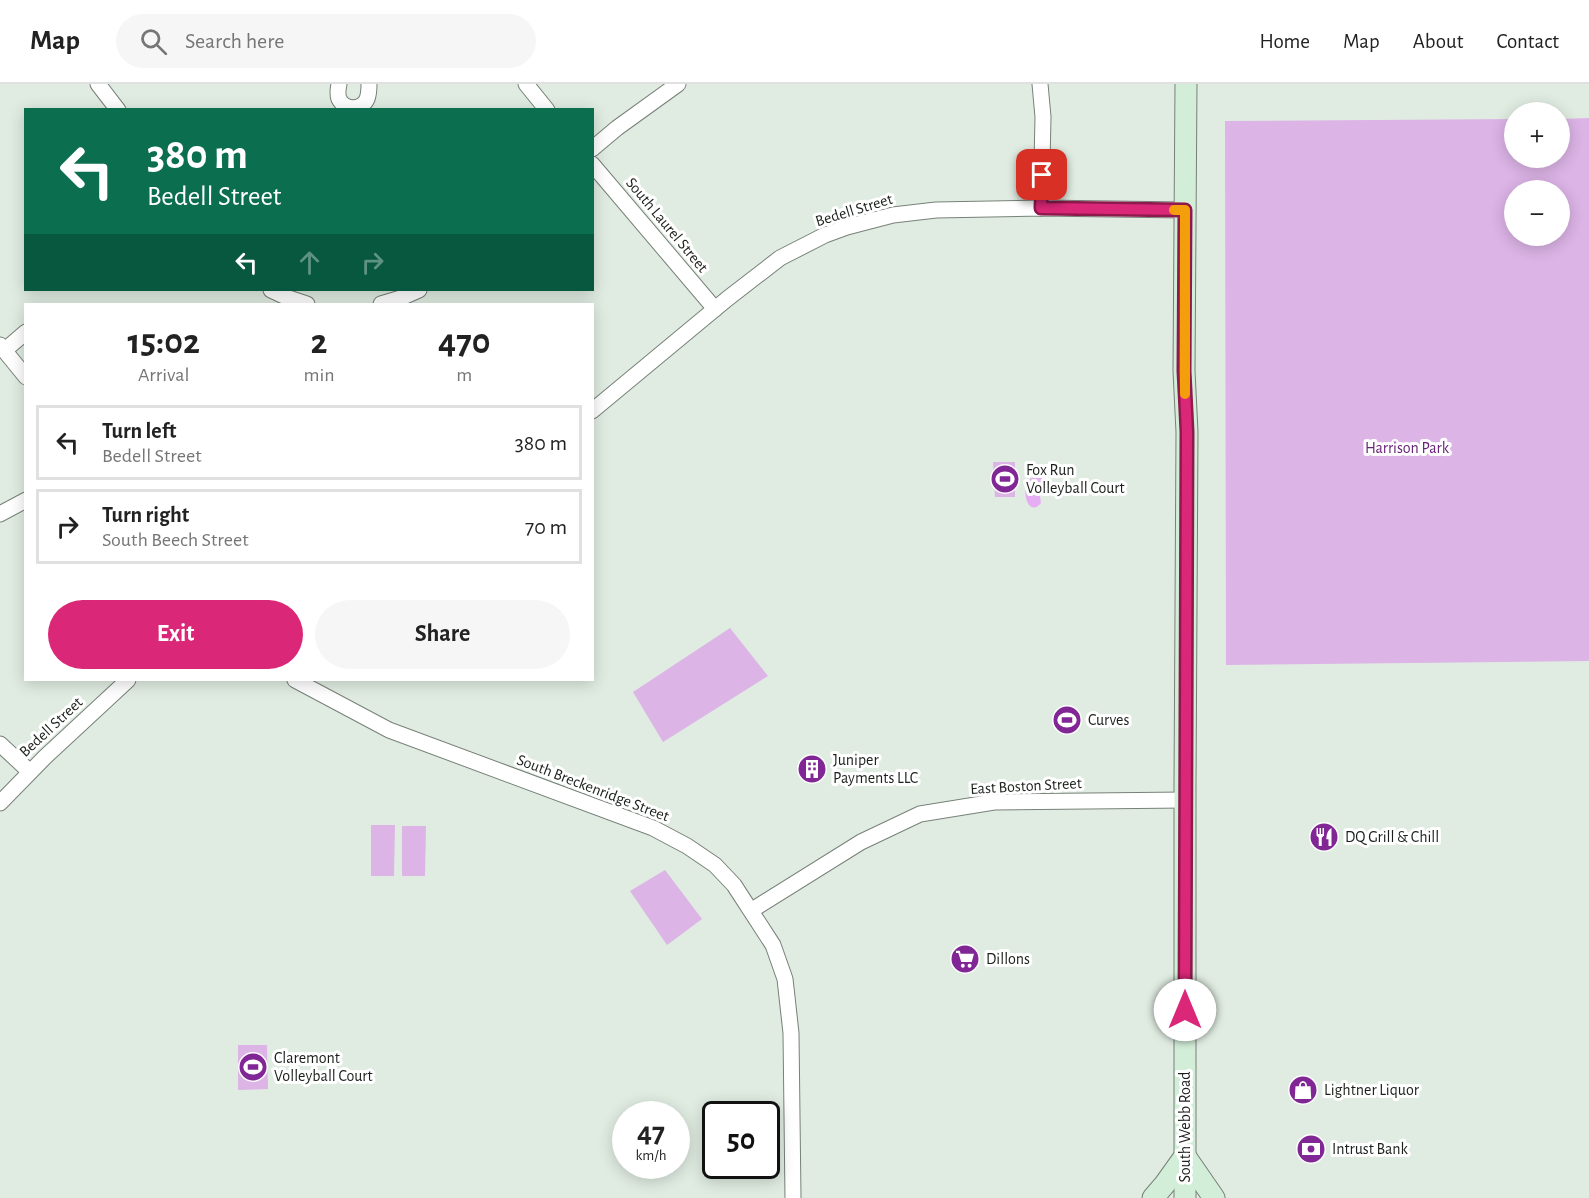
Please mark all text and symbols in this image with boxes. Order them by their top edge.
search box [116,14,536,68]
icon: search [137,25,170,58]
text: Map [30,27,80,55]
text: Search here [185,30,284,52]
text: Home [1259,31,1310,52]
text: Map [1343,31,1380,52]
text: About [1413,31,1463,52]
text: Contact [1496,31,1559,52]
map controls [1504,102,1570,246]
button: + [1504,102,1570,168]
icon: left [48,132,126,210]
text: 380 m [147,134,248,176]
pin [1016,149,1067,200]
icon: arrive [1025,158,1058,191]
street label: South Laurel Street [623,175,711,275]
button: − [1504,180,1570,246]
text: Bedell Street [147,183,281,210]
street label: Bedell Street [814,191,894,229]
icon: left [230,246,263,279]
icon: ahead [293,246,326,279]
icon: right [356,246,389,279]
text: 15:02 [127,324,200,360]
text: 2 [311,324,328,360]
text: 470 [438,324,491,360]
text: Arrival [138,365,189,385]
text: min [303,365,335,385]
text: m [456,365,472,385]
text: Turn left [102,420,176,442]
icon: left [51,426,84,459]
text: 380 m [515,432,567,454]
park label: Harrison Park [1365,440,1450,456]
text: Bedell Street [102,446,202,466]
place label: Fox Run Volleyball Court [1026,462,1125,497]
sports icon: Fox Run Volleyball Court [989,463,1021,495]
text: Turn right [102,504,189,526]
icon: right [51,510,84,543]
text: 70 m [525,516,567,538]
text: South Beech Street [102,530,249,550]
button: Exit [48,600,303,669]
button: Share [315,600,570,669]
street label: Bedell Street [16,694,86,760]
sports icon: Curves [1051,704,1083,736]
place label: Curves [1088,712,1129,728]
street label: South Breckenridge Street [515,752,671,824]
place label: Juniper Payments LLC [833,752,918,787]
building icon: Juniper Payments LLC [796,753,828,785]
street label: East Boston Street [970,775,1082,797]
restaurant icon: DQ Grill & Chill [1308,821,1340,853]
place label: DQ Grill & Chill [1345,829,1439,846]
supermarket icon: Dillons [949,943,981,975]
place label: Dillons [986,951,1030,967]
position arrow [1153,978,1217,1042]
place label: Claremont Volleyball Court [274,1050,373,1085]
sports icon: Claremont Volleyball Court [237,1051,269,1083]
street label: South Webb Road [1177,1071,1193,1183]
shop icon: Lightner Liquor [1287,1074,1319,1106]
place label: Lightner Liquor [1324,1082,1420,1098]
speed limit sign: 50 [702,1101,780,1179]
text: 47 [637,1118,665,1148]
bank icon: Intrust Bank [1295,1133,1327,1165]
place label: Intrust Bank [1332,1141,1409,1157]
text: km/h [636,1148,666,1163]

